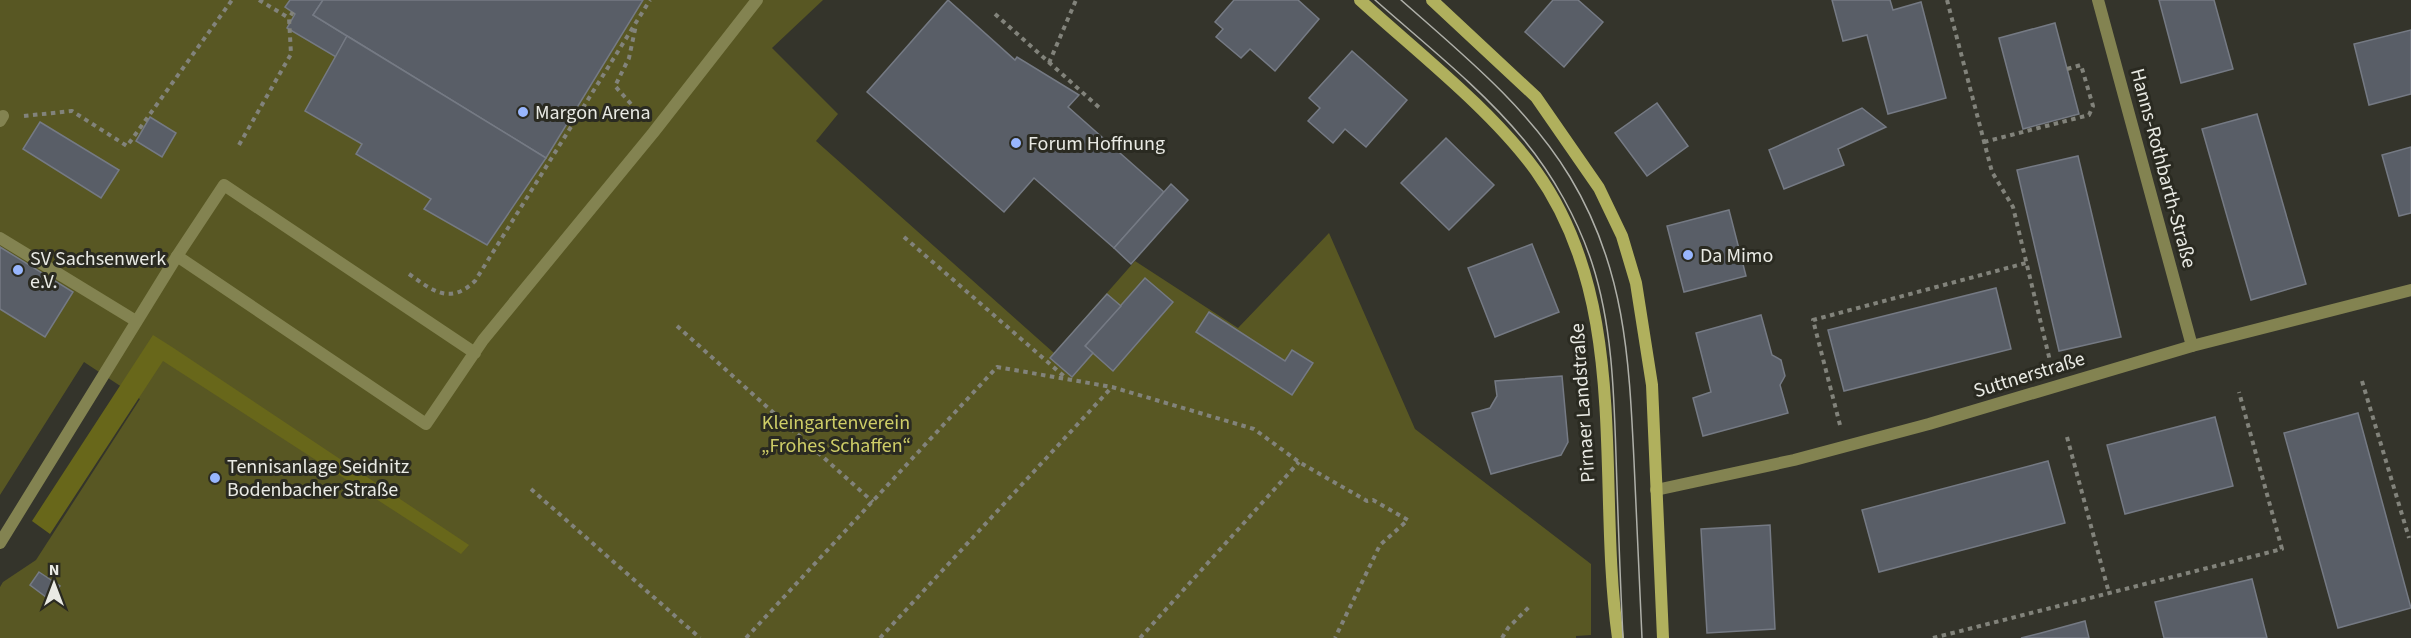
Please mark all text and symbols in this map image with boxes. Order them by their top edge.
street label: Hanns-Rothbarth-Straße [2123,65,2203,271]
place label: Margon Arena [535,99,651,127]
marker: Margon Arena [516,105,530,119]
place label: Forum Hoffnung [1028,130,1165,158]
marker: Forum Hoffnung [1009,136,1023,150]
place label: Da Mimo [1700,242,1773,270]
place label: SV Sachsenwerk e.V. [30,245,166,296]
marker: Da Mimo [1681,248,1695,262]
marker: SV Sachsenwerk e.V. [11,263,25,277]
street label: Pirnaer Landstraße [1563,322,1603,484]
street label: Suttnerstraße [1970,345,2089,405]
park label: Kleingartenverein „Frohes Schaffen“ [761,409,911,460]
place label: Tennisanlage Seidnitz Bodenbacher Straße [227,453,409,504]
marker: Tennisanlage Seidnitz Bodenbacher Straße [208,471,222,485]
north arrow [24,554,84,614]
text: N [49,559,59,581]

